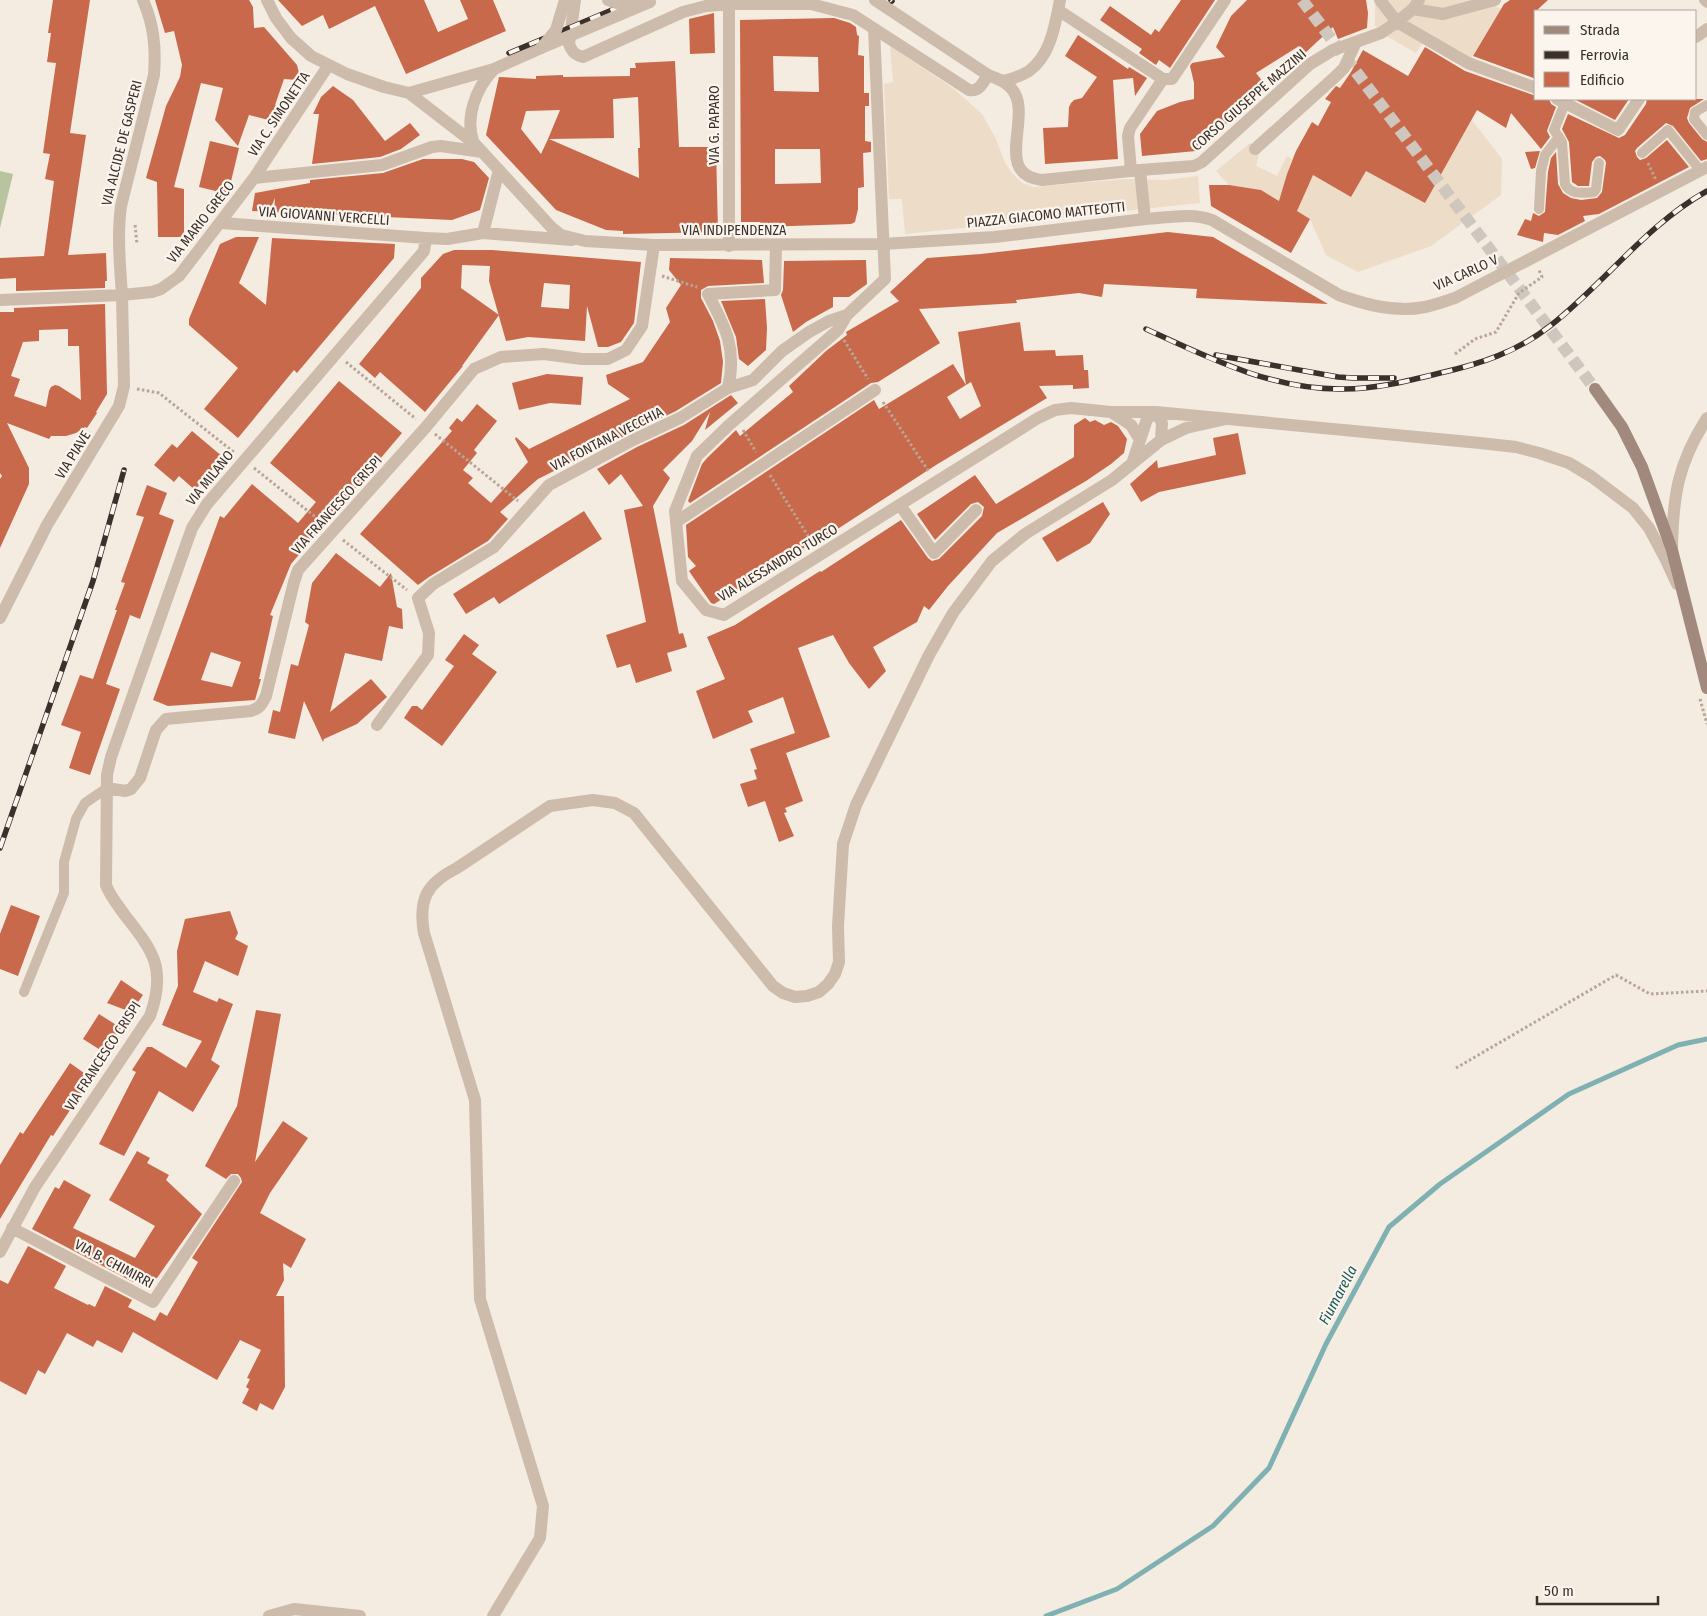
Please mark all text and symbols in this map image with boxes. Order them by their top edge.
legend [1534,10,1697,100]
text: Strada [1580,21,1620,39]
street label: CORSO GIUSEPPE MAZZINI [1188,46,1310,154]
text: Ferrovia [1580,46,1629,64]
street label: VIA C. SIMONETTA [244,68,314,160]
text: Edificio [1580,71,1625,89]
street label: VIA ALCIDE DE GASPERI [98,79,146,207]
street label: VIA G. PAPARO [706,85,723,165]
street label: VIA MARIO GRECO [164,177,239,267]
street label: PIAZZA GIACOMO MATTEOTTI [966,198,1126,232]
street label: VIA GIOVANNI VERCELLI [258,203,390,229]
street label: VIA INDIPENDENZA [682,222,787,239]
street label: VIA CARLO V [1431,251,1501,295]
street label: VIA FONTANA VECCHIA [548,403,667,475]
street label: VIA PIAVE [52,428,95,482]
street label: VIA MILANO [183,447,237,509]
street label: VIA FRANCESCO CRISPI [288,452,386,558]
street label: VIA ALESSANDRO TURCO [715,520,841,605]
street label: VIA FRANCESCO CRISPI [61,998,145,1114]
street label: VIA B. CHIMIRRI [72,1236,156,1292]
water label: Fiumarella [1315,1262,1361,1328]
scale bar [1537,1574,1658,1606]
text: 50 m [1544,1582,1574,1600]

